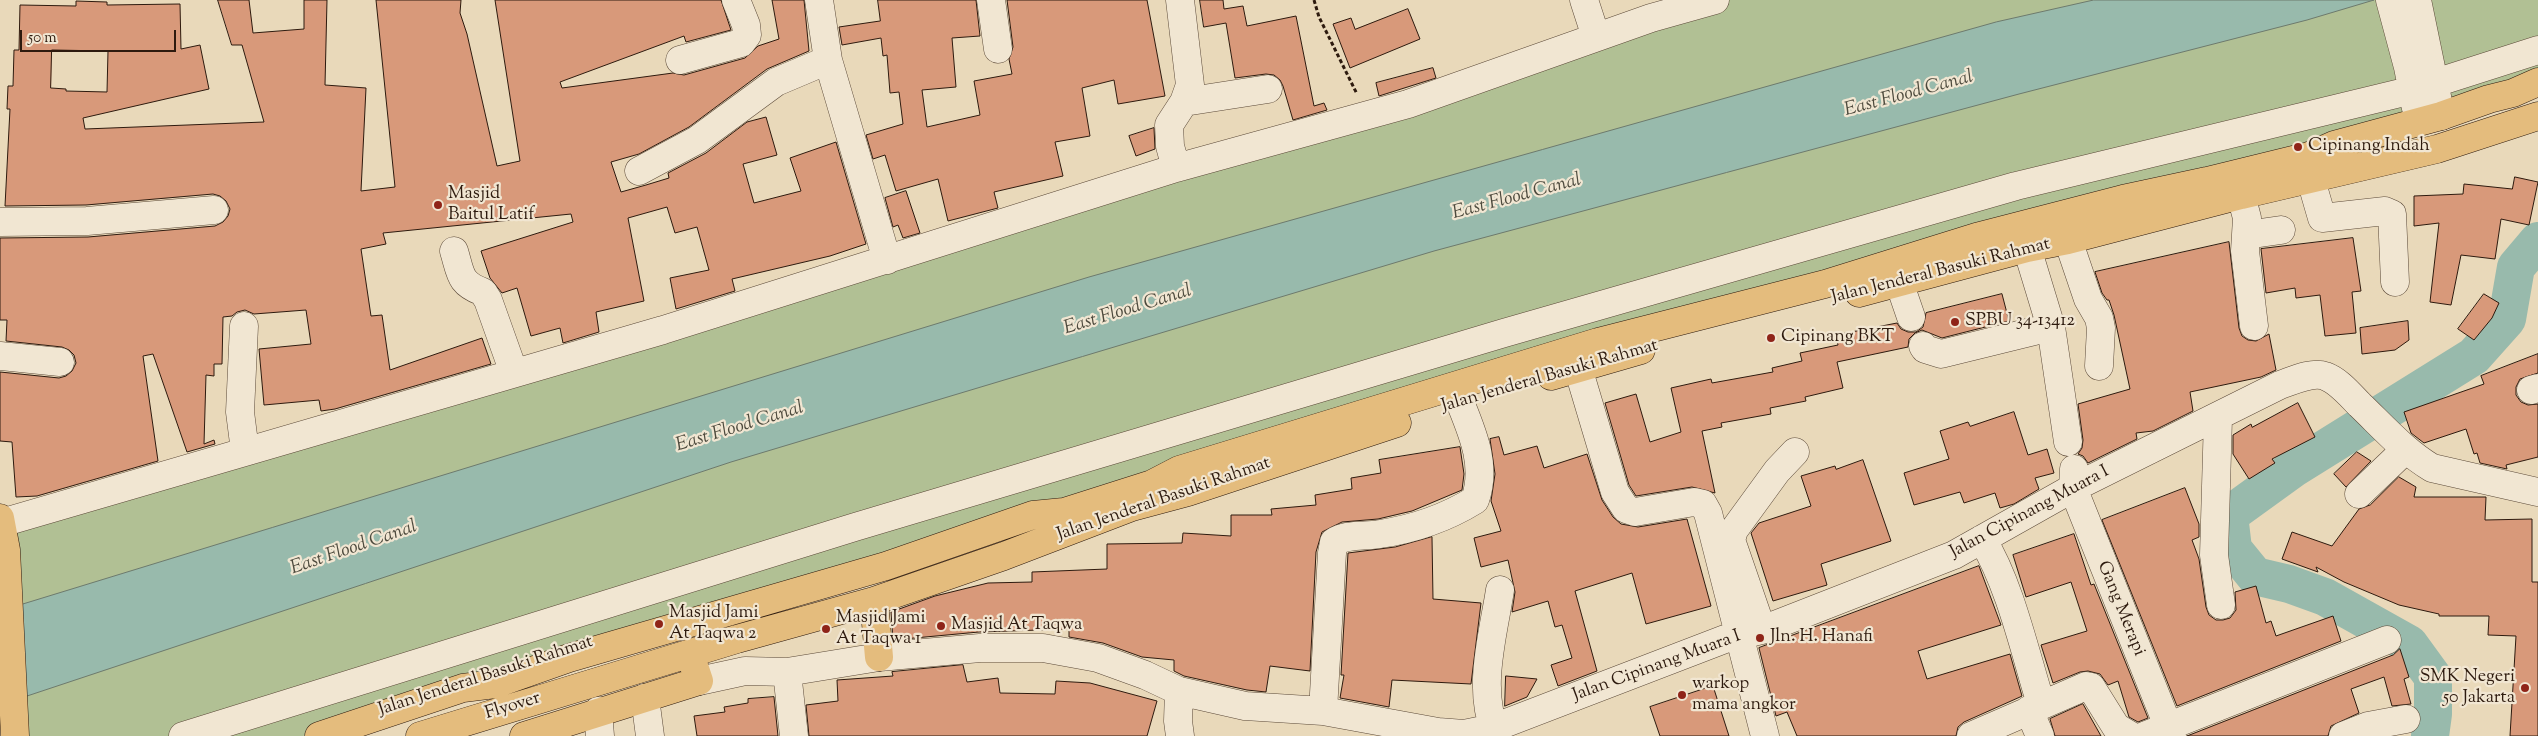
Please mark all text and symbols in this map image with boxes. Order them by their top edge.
scale bar [22,20,179,52]
text: 50 m [28,28,57,49]
water label: East Flood Canal [1842,67,1976,123]
place label: Cipinang Indah [2308,136,2430,158]
marker: Cipinang Indah [2292,141,2304,153]
water label: East Flood Canal [1450,170,1584,226]
place label: Masjid Baitul Latif [448,184,534,226]
marker: Masjid Baitul Latif [432,199,444,211]
street label: Jalan Jenderal Basuki Rahmat [1829,234,2053,310]
water label: East Flood Canal [1061,281,1195,341]
place label: SPBU 34-13412 [1965,311,2075,333]
marker: SPBU 34-13412 [1949,316,1961,328]
place label: Cipinang BKT [1781,327,1894,349]
marker: Cipinang BKT [1765,332,1777,344]
street label: Jalan Jenderal Basuki Rahmat [1439,336,1661,418]
water label: East Flood Canal [673,398,807,458]
street label: Jalan Jenderal Basuki Rahmat [1054,453,1274,547]
street label: Jalan Cipinang Muara I [1947,462,2113,564]
water label: East Flood Canal [288,517,420,581]
street label: Gang Merapi [2091,558,2149,660]
place label: Masjid Jami At Taqwa 2 [669,603,759,646]
place label: Masjid Jami At Taqwa 1 [836,608,926,650]
place label: Masjid At Taqwa [951,615,1082,637]
marker: Masjid Jami At Taqwa 2 [653,618,665,630]
marker: Masjid At Taqwa [935,620,947,632]
marker: Masjid Jami At Taqwa 1 [820,623,832,635]
street label: Jalan Cipinang Muara I [1570,627,1744,707]
place label: Jln. H. Hanafi [1770,627,1873,649]
street label: Jalan Jenderal Basuki Rahmat [376,632,596,722]
marker: Jln. H. Hanafi [1754,632,1766,644]
place label: SMK Negeri 50 Jakarta [2420,667,2515,710]
place label: warkop mama angkor [1692,674,1796,716]
marker: SMK Negeri 50 Jakarta [2519,682,2531,694]
street label: Flyover [483,688,543,726]
marker: warkop mama angkor [1676,689,1688,701]

